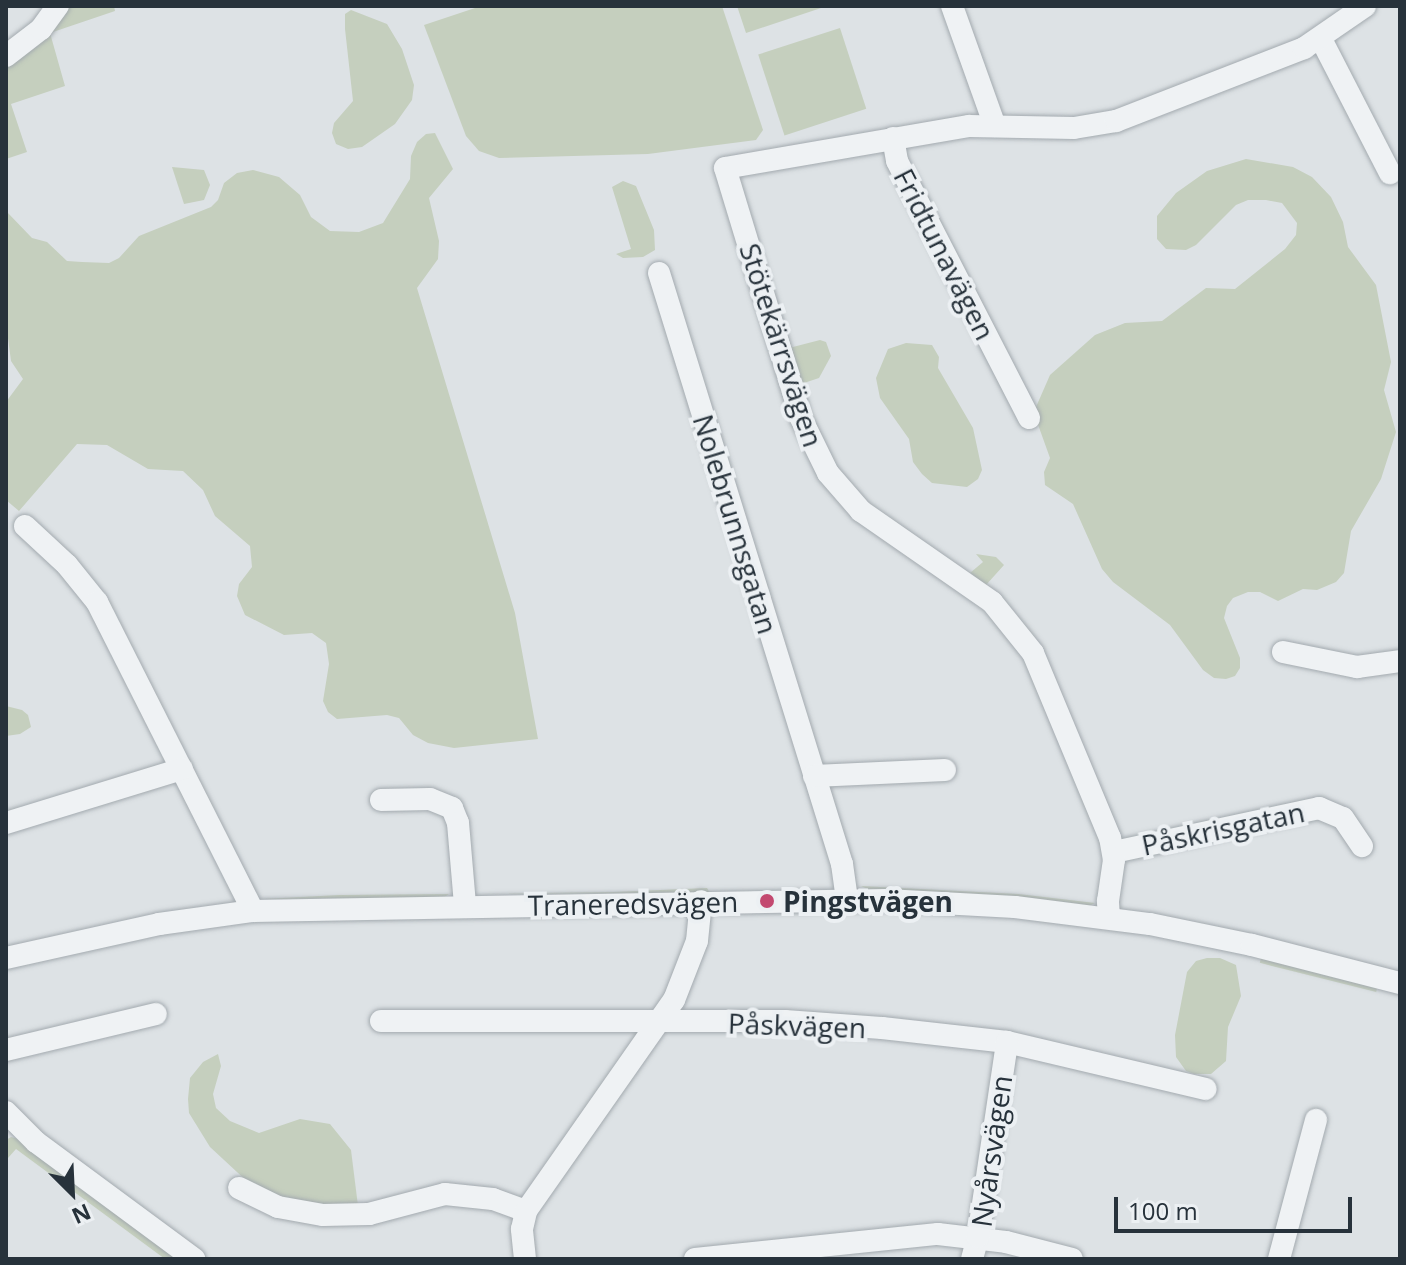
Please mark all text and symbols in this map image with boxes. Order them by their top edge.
street label: Fridtunavägen [887,163,1003,345]
street label: Stötekärrsvägen [733,239,831,451]
street label: Nolebrunnsgatan [687,410,785,638]
street label: Påskrisgatan [1138,794,1308,862]
street label: Traneredsvägen [527,884,739,922]
place label: Pingstvägen [783,884,953,918]
marker: Pingstvägen [758,892,776,910]
street label: Påskvägen [727,1006,867,1044]
street label: Nyårsvägen [964,1073,1018,1229]
north arrow [32,1153,112,1233]
scale bar [1118,1181,1356,1231]
text: 100 m [1128,1194,1198,1227]
text: N [67,1198,96,1232]

